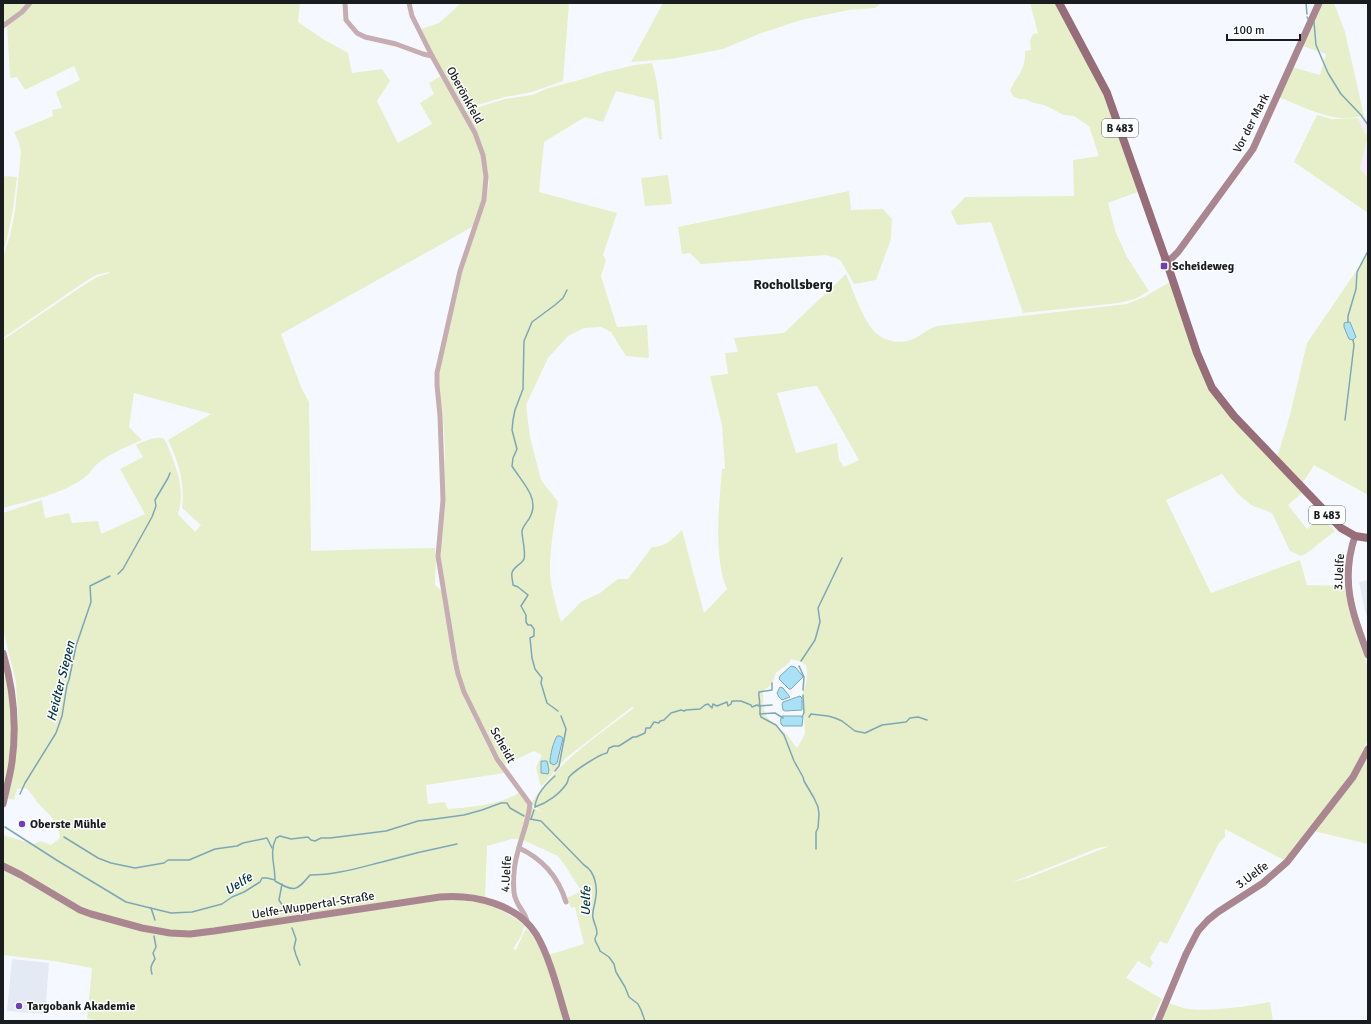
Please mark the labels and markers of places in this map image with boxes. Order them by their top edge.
place label: Scheideweg [1172,259,1235,274]
marker: Scheideweg [1159,261,1169,271]
place label: Oberste Mühle [30,817,106,832]
marker: Oberste Mühle [17,819,27,829]
place label: Targobank Akademie [27,999,136,1014]
marker: Targobank Akademie [14,1001,24,1011]

